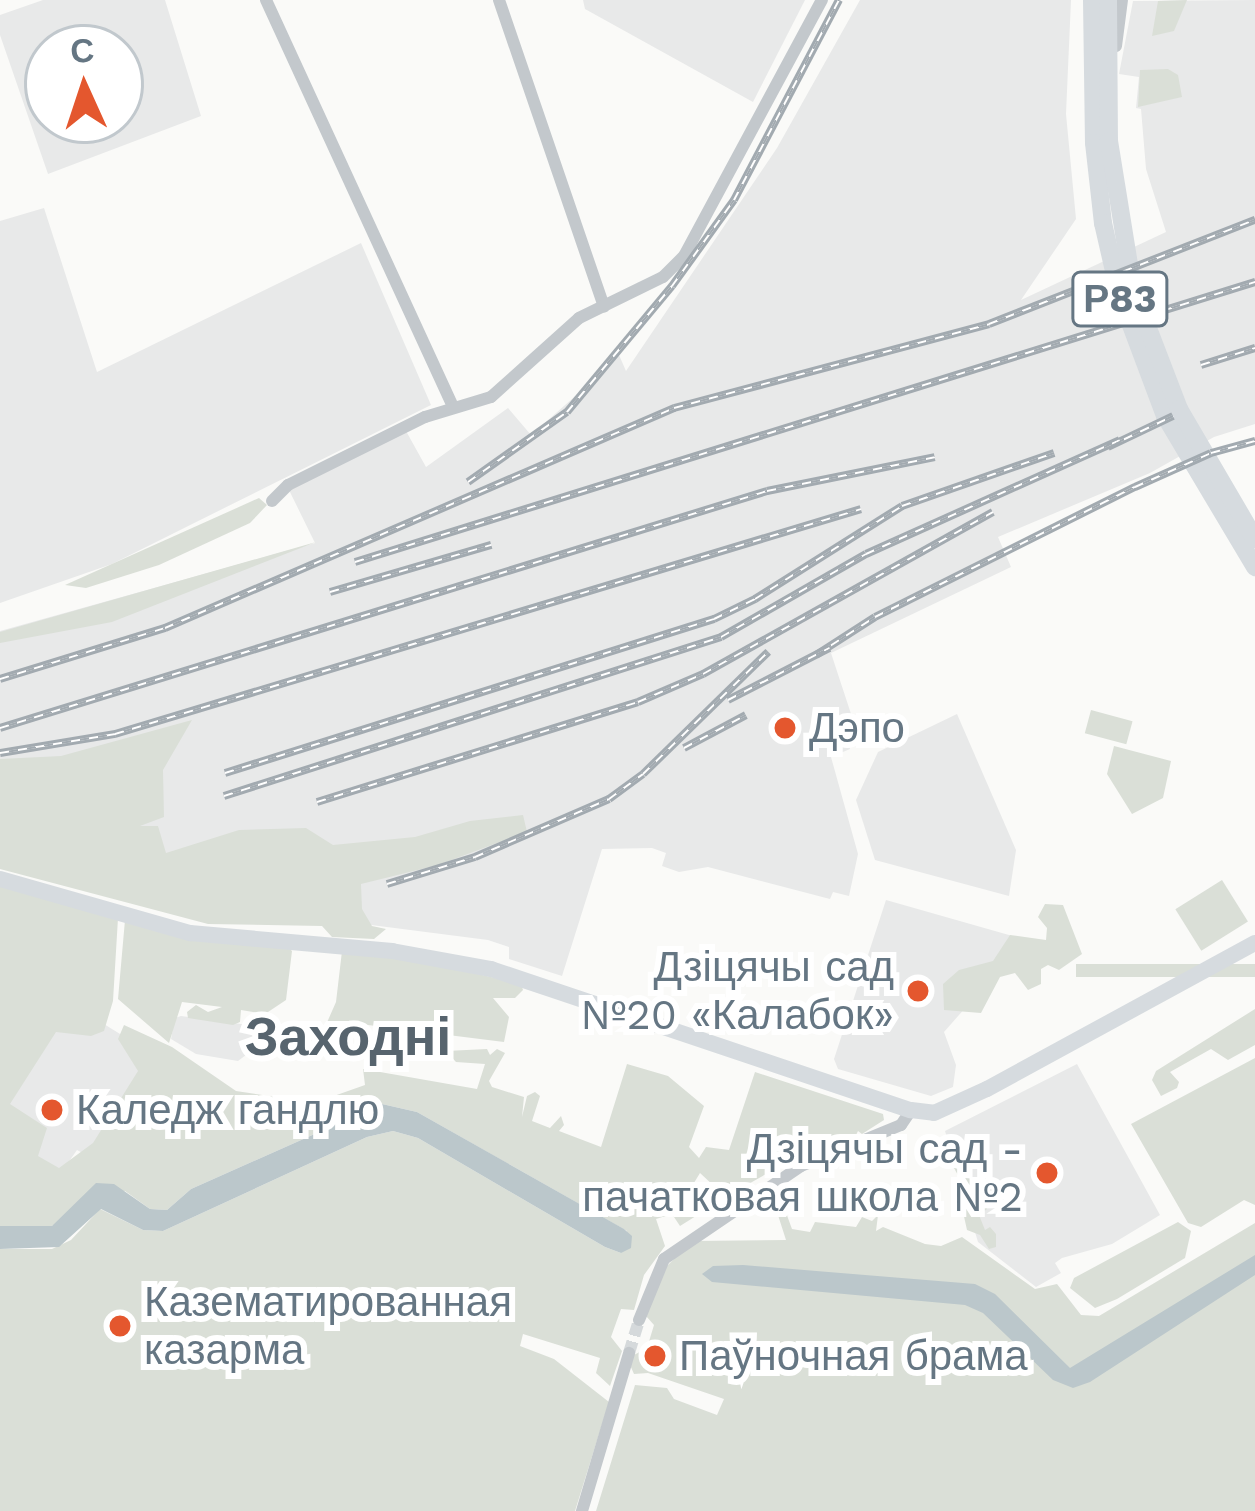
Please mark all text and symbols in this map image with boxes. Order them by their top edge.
north arrow [24,24,144,144]
text: С [69,30,95,71]
road number: Р83 [1069,266,1171,332]
place label: Дэпо [809,703,905,753]
marker: Дэпо [772,715,798,741]
place label: Дзіцячы сад №20 «Калабок» [580,942,894,1040]
marker: Дзіцячы сад №20 «Калабок» [905,978,931,1004]
district label: Заходні [245,1005,451,1069]
place label: Каледж гандлю [76,1085,379,1135]
marker: Каледж гандлю [39,1097,65,1123]
place label: Дзіцячы сад - пачатковая школа №2 [582,1124,1023,1222]
marker: Дзіцячы сад - пачатковая школа №2 [1034,1160,1060,1186]
place label: Казематированная казарма [144,1277,512,1376]
marker: Казематированная казарма [107,1313,133,1339]
place label: Паўночная брама [679,1331,1028,1381]
marker: Паўночная брама [642,1343,668,1369]

